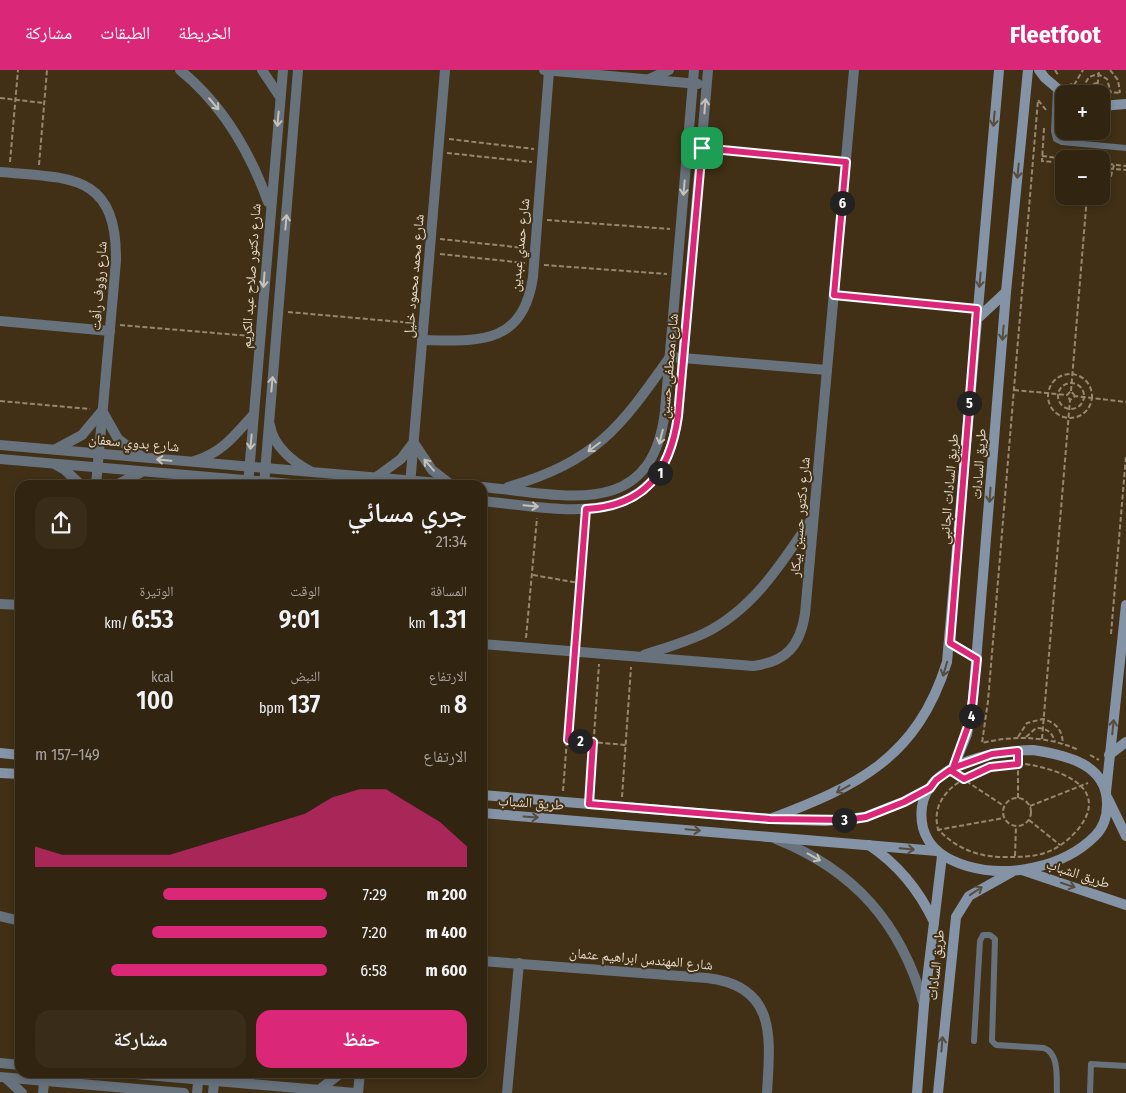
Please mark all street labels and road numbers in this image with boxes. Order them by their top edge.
street label: شارع حمدي عبدين [507,197,536,293]
street label: شارع دكتور صلاح عبد الكريم [237,203,266,349]
street label: شارع محمد محمود خليل [400,213,429,339]
street label: شارع رؤوف رأفت [87,241,112,331]
street label: شارع مصطفى حسين [656,313,683,419]
street label: طريق السادات [968,428,991,500]
street label: شارع بدوي سعفان [88,431,180,458]
street label: طريق السادات الجانبى [936,433,963,545]
street label: شارع دكتور حسين بيكار [786,456,815,579]
street label: طريق الشباب [497,792,565,815]
street label: طريق الشباب [1044,856,1112,893]
street label: طريق السادات [924,929,949,1001]
street label: شارع المهندس ابراهيم عثمان [568,944,714,975]

